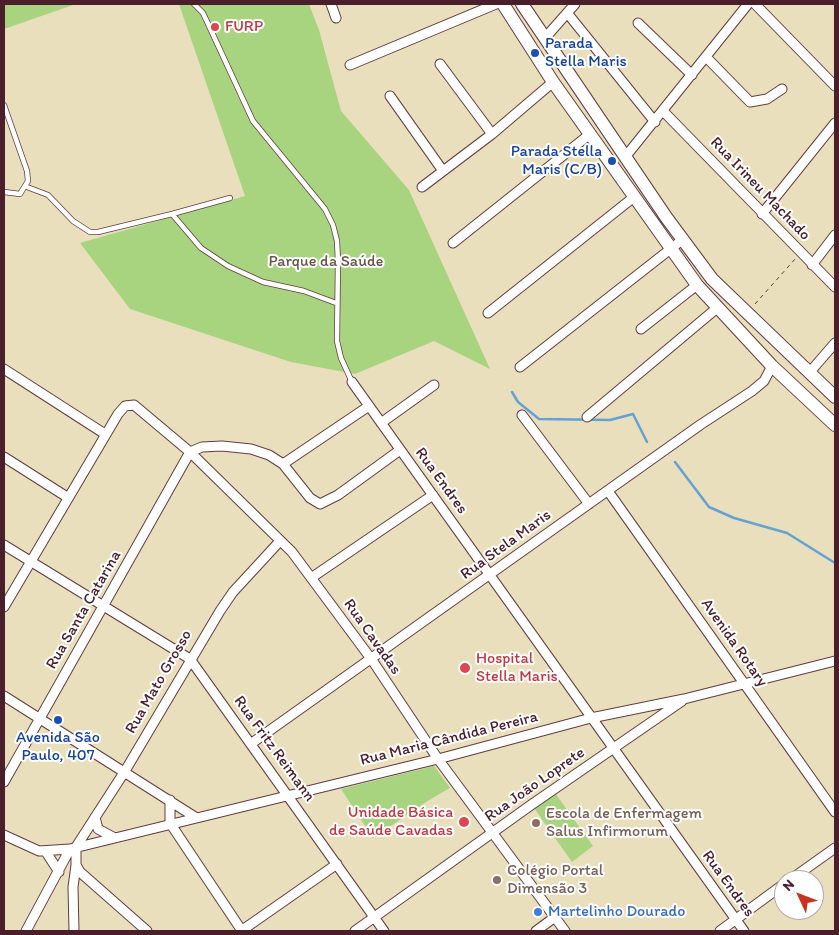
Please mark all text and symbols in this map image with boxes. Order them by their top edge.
place label: FURP [225,17,263,37]
marker: FURP [209,21,221,33]
place label: Parada Stella Maris [545,34,627,72]
marker: Parada Stella Maris [529,47,541,59]
street label: Rua Irineu Machado [706,133,814,245]
place label: Parada Stella Maris (C/B) [511,142,602,180]
marker: Parada Stella Maris (C/B) [606,155,618,167]
park label: Parque da Saúde [269,252,383,272]
street label: Rua Endres [410,444,472,518]
street label: Rua Stela Maris [457,506,555,584]
street label: Rua Santa Catarina [42,547,126,673]
street label: Avenida Rotary [696,595,772,691]
street label: Rua Cavadas [339,596,405,678]
street label: Rua Mato Grosso [122,627,196,737]
place label: Hospital Stella Maris [476,649,558,687]
marker: Hospital Stella Maris [458,661,472,675]
street label: Rua Fritz Reimann [229,692,319,806]
street label: Rua Maria Cândida Pereira [358,708,540,770]
marker: Avenida São Paulo, 407 [52,714,64,726]
place label: Avenida São Paulo, 407 [16,728,100,766]
street label: Rua João Loprete [481,743,589,827]
place label: Unidade Básica de Saúde Cavadas [329,803,453,841]
place label: Escola de Enfermagem Salus Infirmorum [546,804,702,842]
marker: Unidade Básica de Saúde Cavadas [457,815,471,829]
marker: Escola de Enfermagem Salus Infirmorum [530,817,542,829]
street label: Rua Endres [697,847,759,921]
place label: Colégio Portal Dimensão 3 [507,861,603,899]
north arrow [774,870,824,920]
marker: Colégio Portal Dimensão 3 [491,874,503,886]
text: N [779,876,798,894]
place label: Martelinho Dourado [548,902,685,922]
marker: Martelinho Dourado [532,906,544,918]

